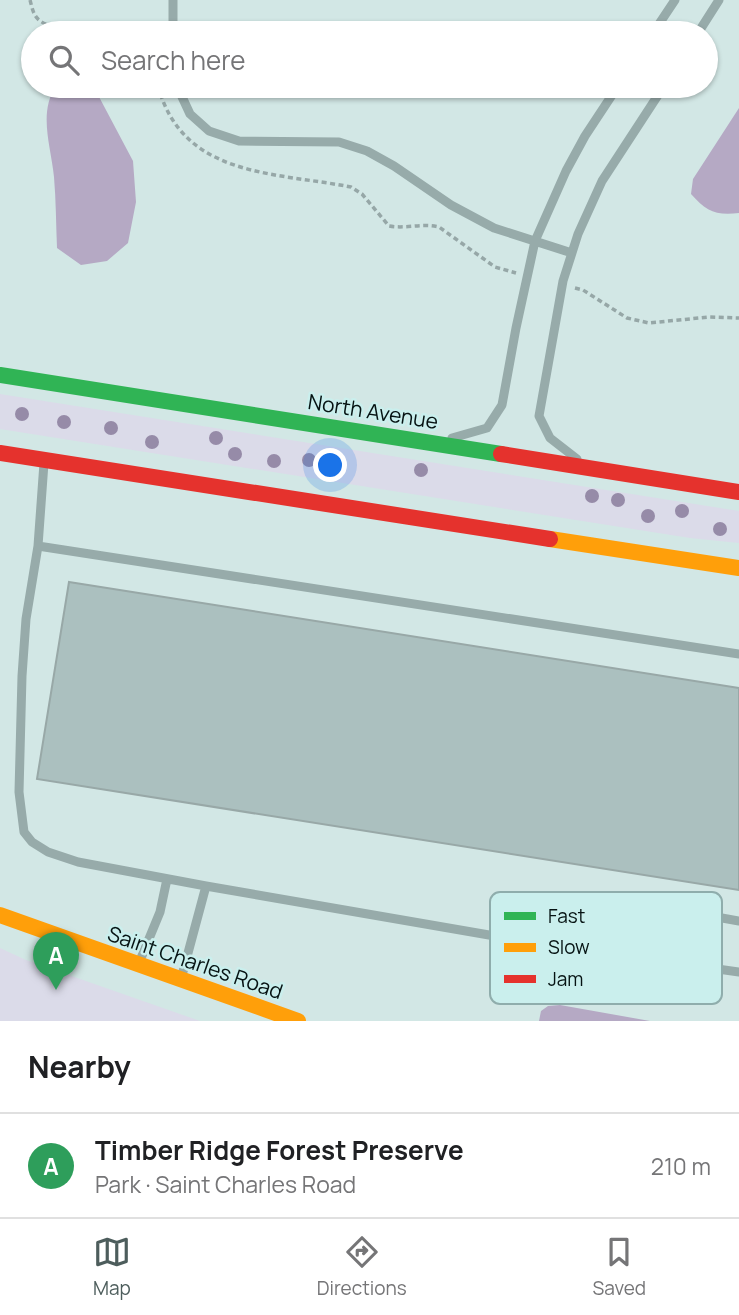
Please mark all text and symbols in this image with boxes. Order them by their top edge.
search box [21,21,718,98]
icon: search [45,41,83,79]
text: Search here [101,42,246,78]
street label: North Avenue [306,387,440,435]
your location [313,448,347,482]
legend [490,892,722,1004]
text: Fast [548,903,585,929]
street label: Saint Charles Road [104,919,287,1005]
pin: A [33,932,79,990]
text: Slow [548,934,590,960]
text: Jam [548,966,583,992]
text: Nearby [28,1046,131,1087]
text: Timber Ridge Forest Preserve [95,1132,464,1168]
text: A [43,1150,59,1182]
text: 210 m [651,1150,711,1182]
text: Park · Saint Charles Road [95,1168,356,1200]
tab: Map [93,1233,131,1301]
tab: Directions [317,1233,407,1301]
tab: Saved [593,1233,646,1301]

